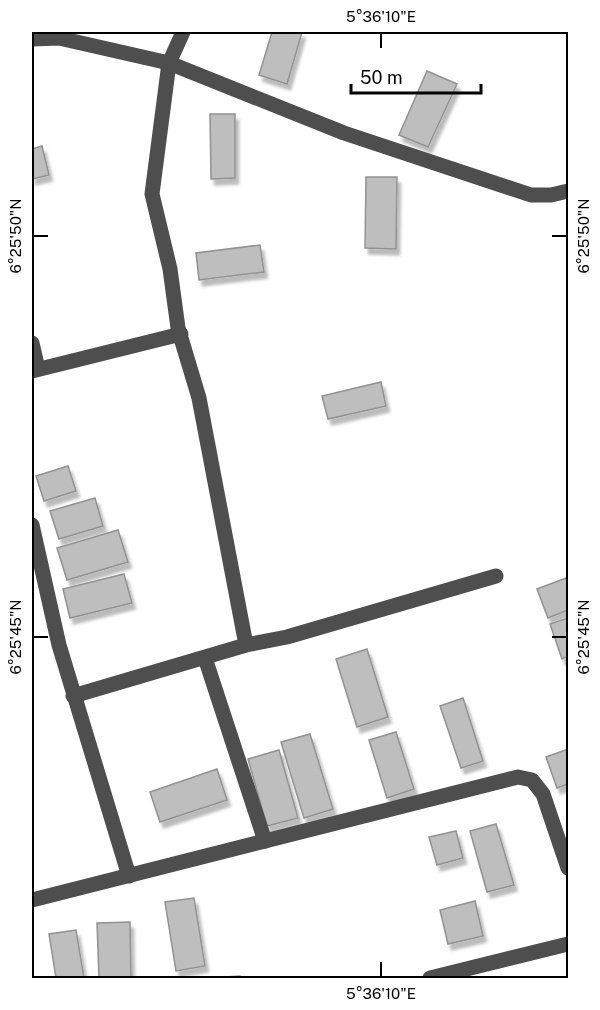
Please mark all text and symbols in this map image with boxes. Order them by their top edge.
text: 5°36'10"E [346,8,416,25]
scale bar [351,57,482,95]
text: 50 m [360,67,403,88]
text: 6°25'50"N [7,198,24,274]
text: 6°25'50"N [575,198,592,274]
text: 6°25'45"N [7,599,24,675]
text: 6°25'45"N [575,599,592,675]
text: 5°36'10"E [346,985,416,1002]

